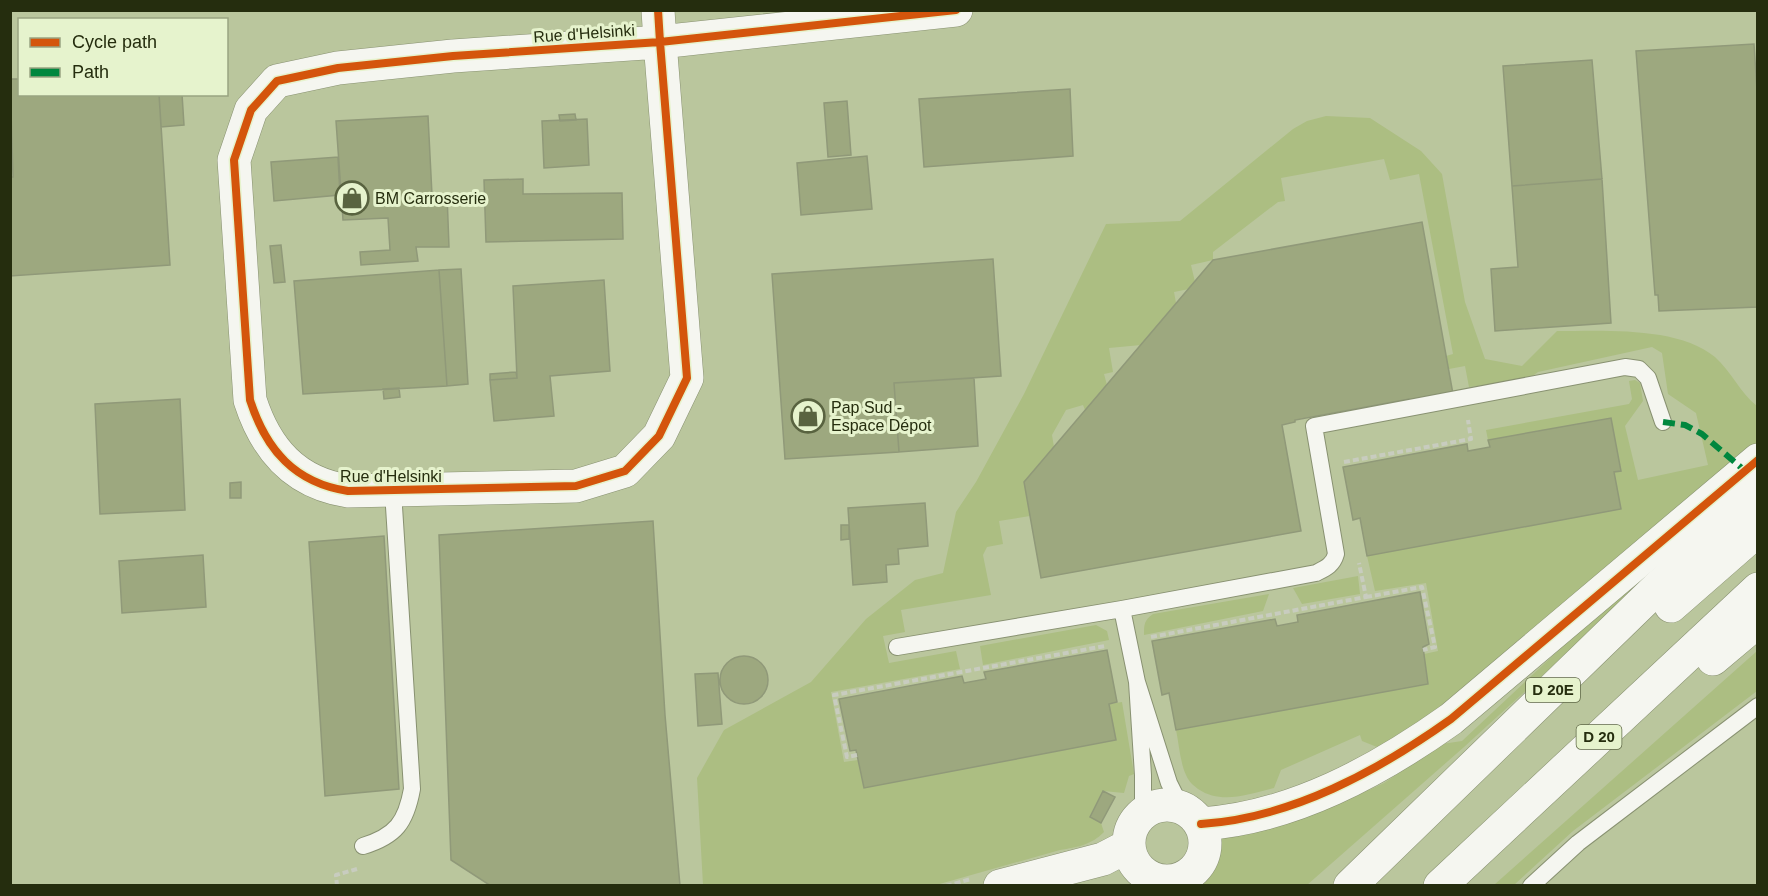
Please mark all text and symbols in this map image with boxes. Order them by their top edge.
legend [18,18,228,96]
street label: Rue d'Helsinki [533,21,635,46]
text: Cycle path [72,32,157,52]
text: Path [72,62,109,82]
shop icon: BM Carrosserie [334,180,370,216]
place label: BM Carrosserie [375,190,486,207]
shop icon: Pap Sud - Espace Dépot [790,398,826,434]
place label: Pap Sud - Espace Dépot [831,399,932,434]
street label: Rue d'Helsinki [340,468,442,485]
road number: D 20E [1526,678,1580,702]
road number: D 20 [1576,725,1622,749]

